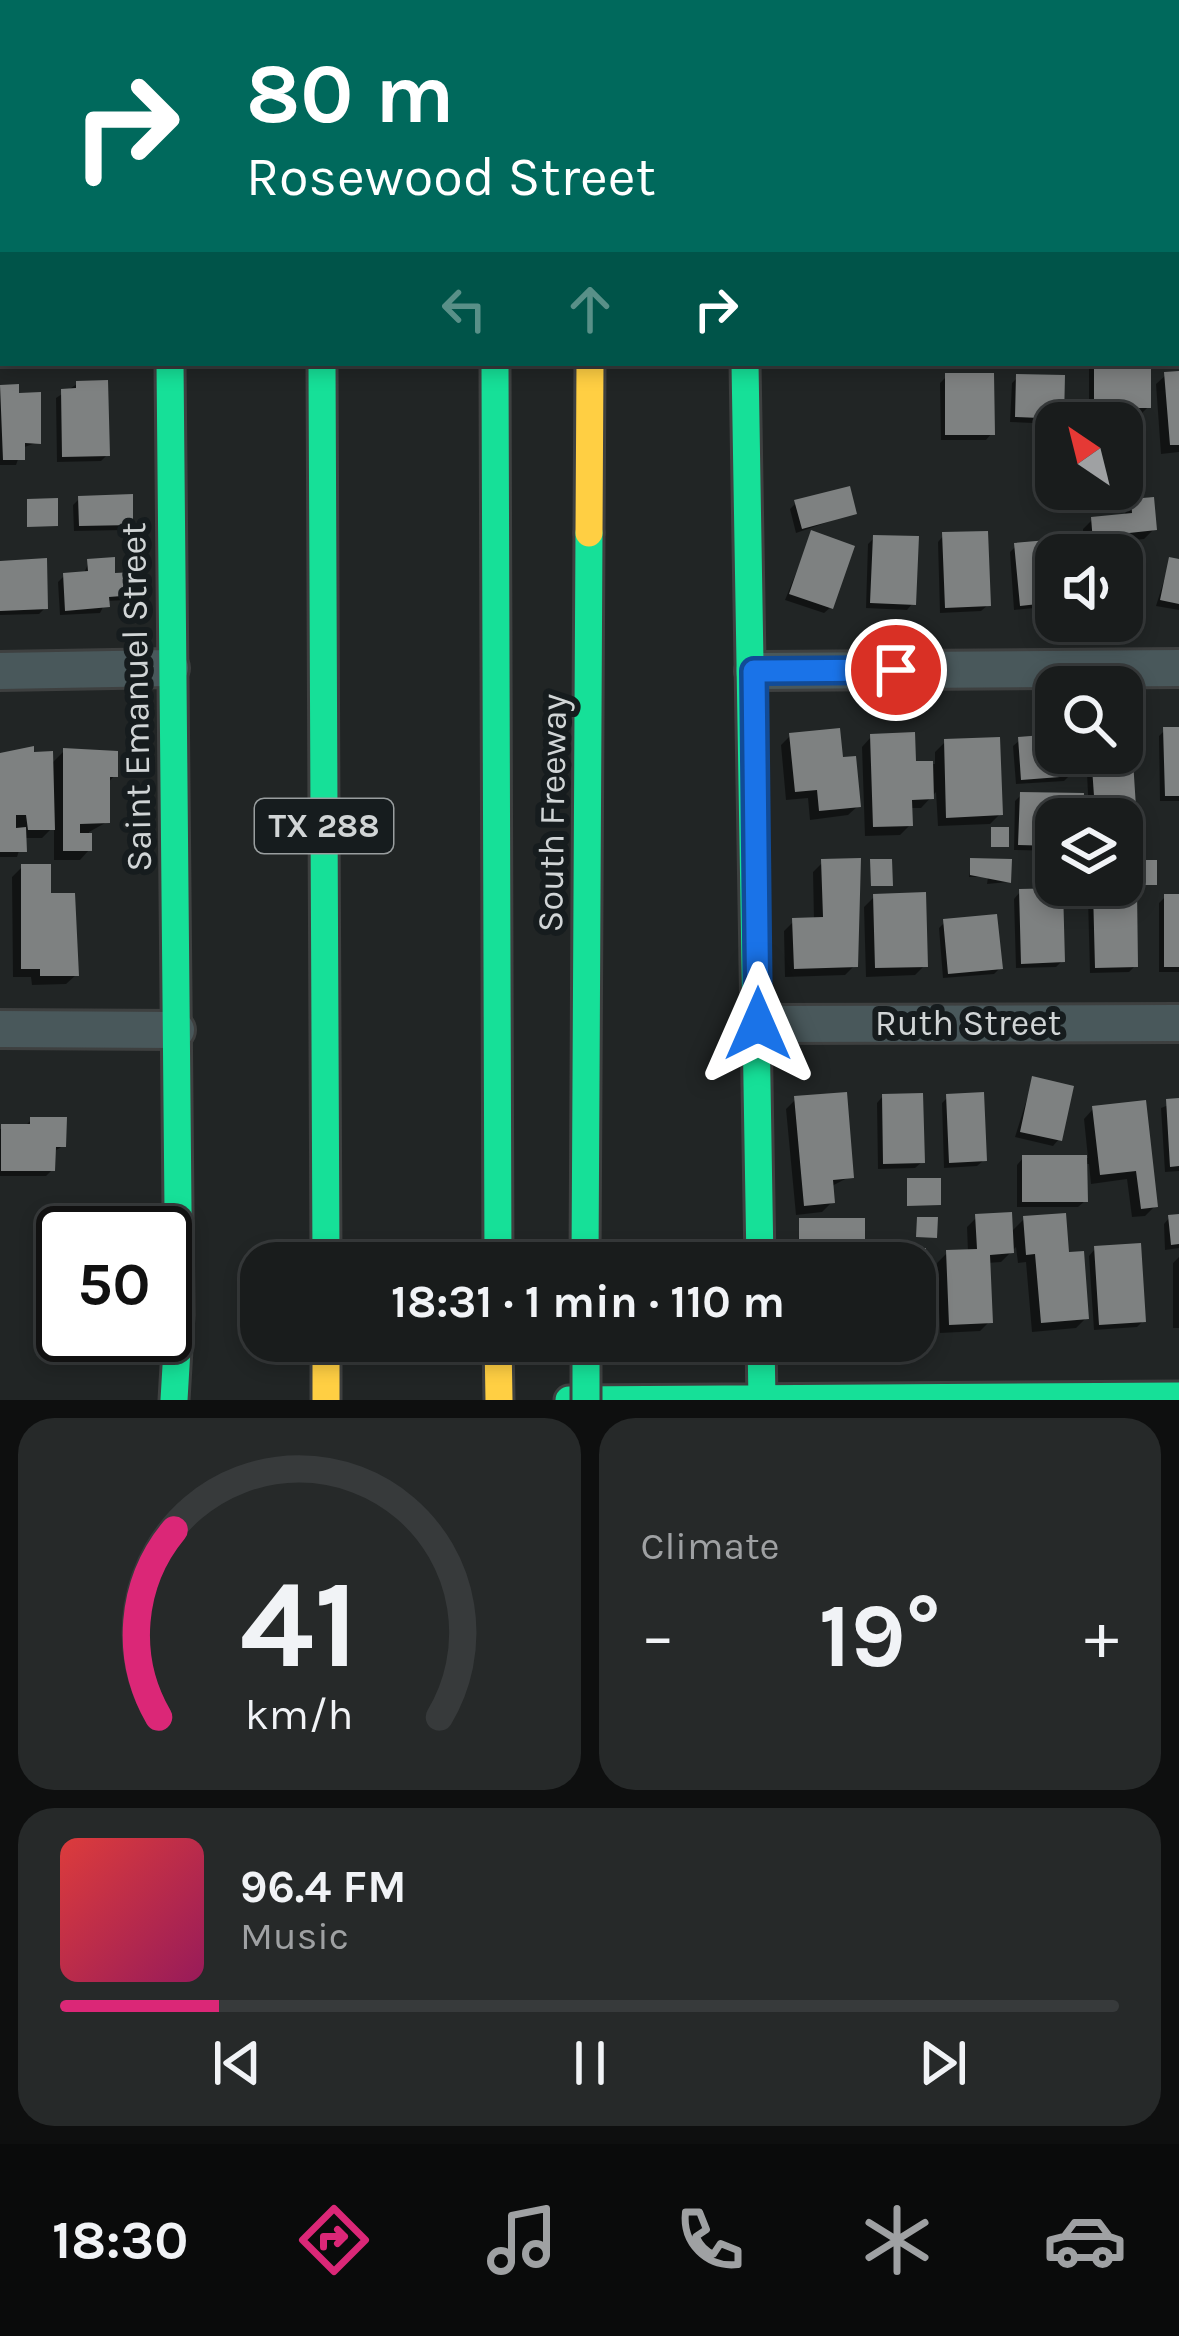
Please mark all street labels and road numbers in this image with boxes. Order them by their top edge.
street label: Saint Emanuel Street [112,522,160,872]
street label: South Freeway [529,693,575,933]
road number: TX 288 [255,799,393,853]
street label: Ruth Street [875,1002,1061,1044]

